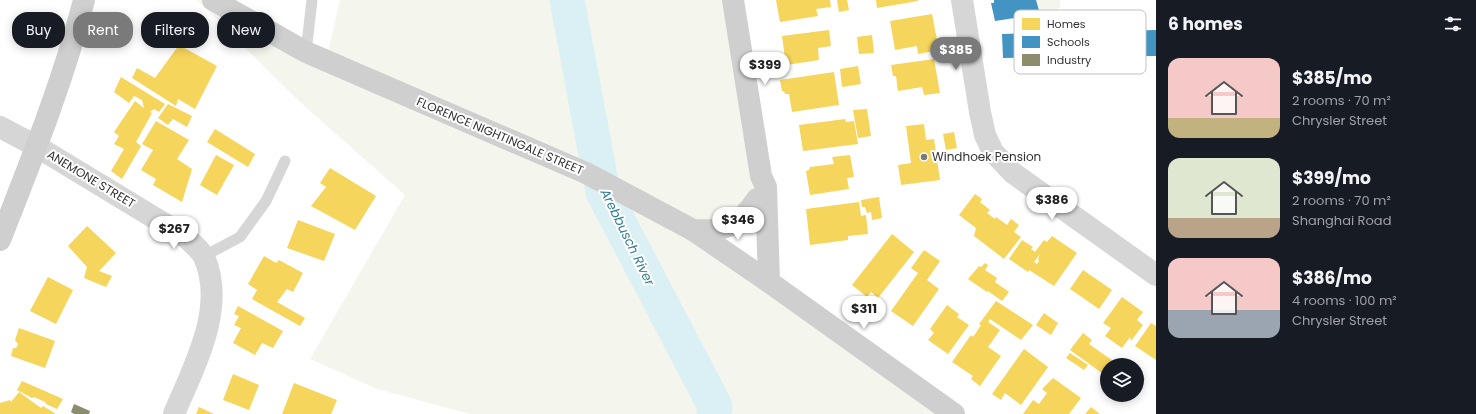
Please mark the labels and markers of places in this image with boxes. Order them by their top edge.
pin: $385 [932,37,980,71]
pin: $399 [741,52,789,86]
place label: Windhoek Pension [932,148,1041,165]
marker: Windhoek Pension [919,152,929,162]
pin: $386 [1028,187,1076,221]
pin: $346 [714,207,762,241]
pin: $267 [150,216,198,250]
pin: $311 [840,296,888,330]

